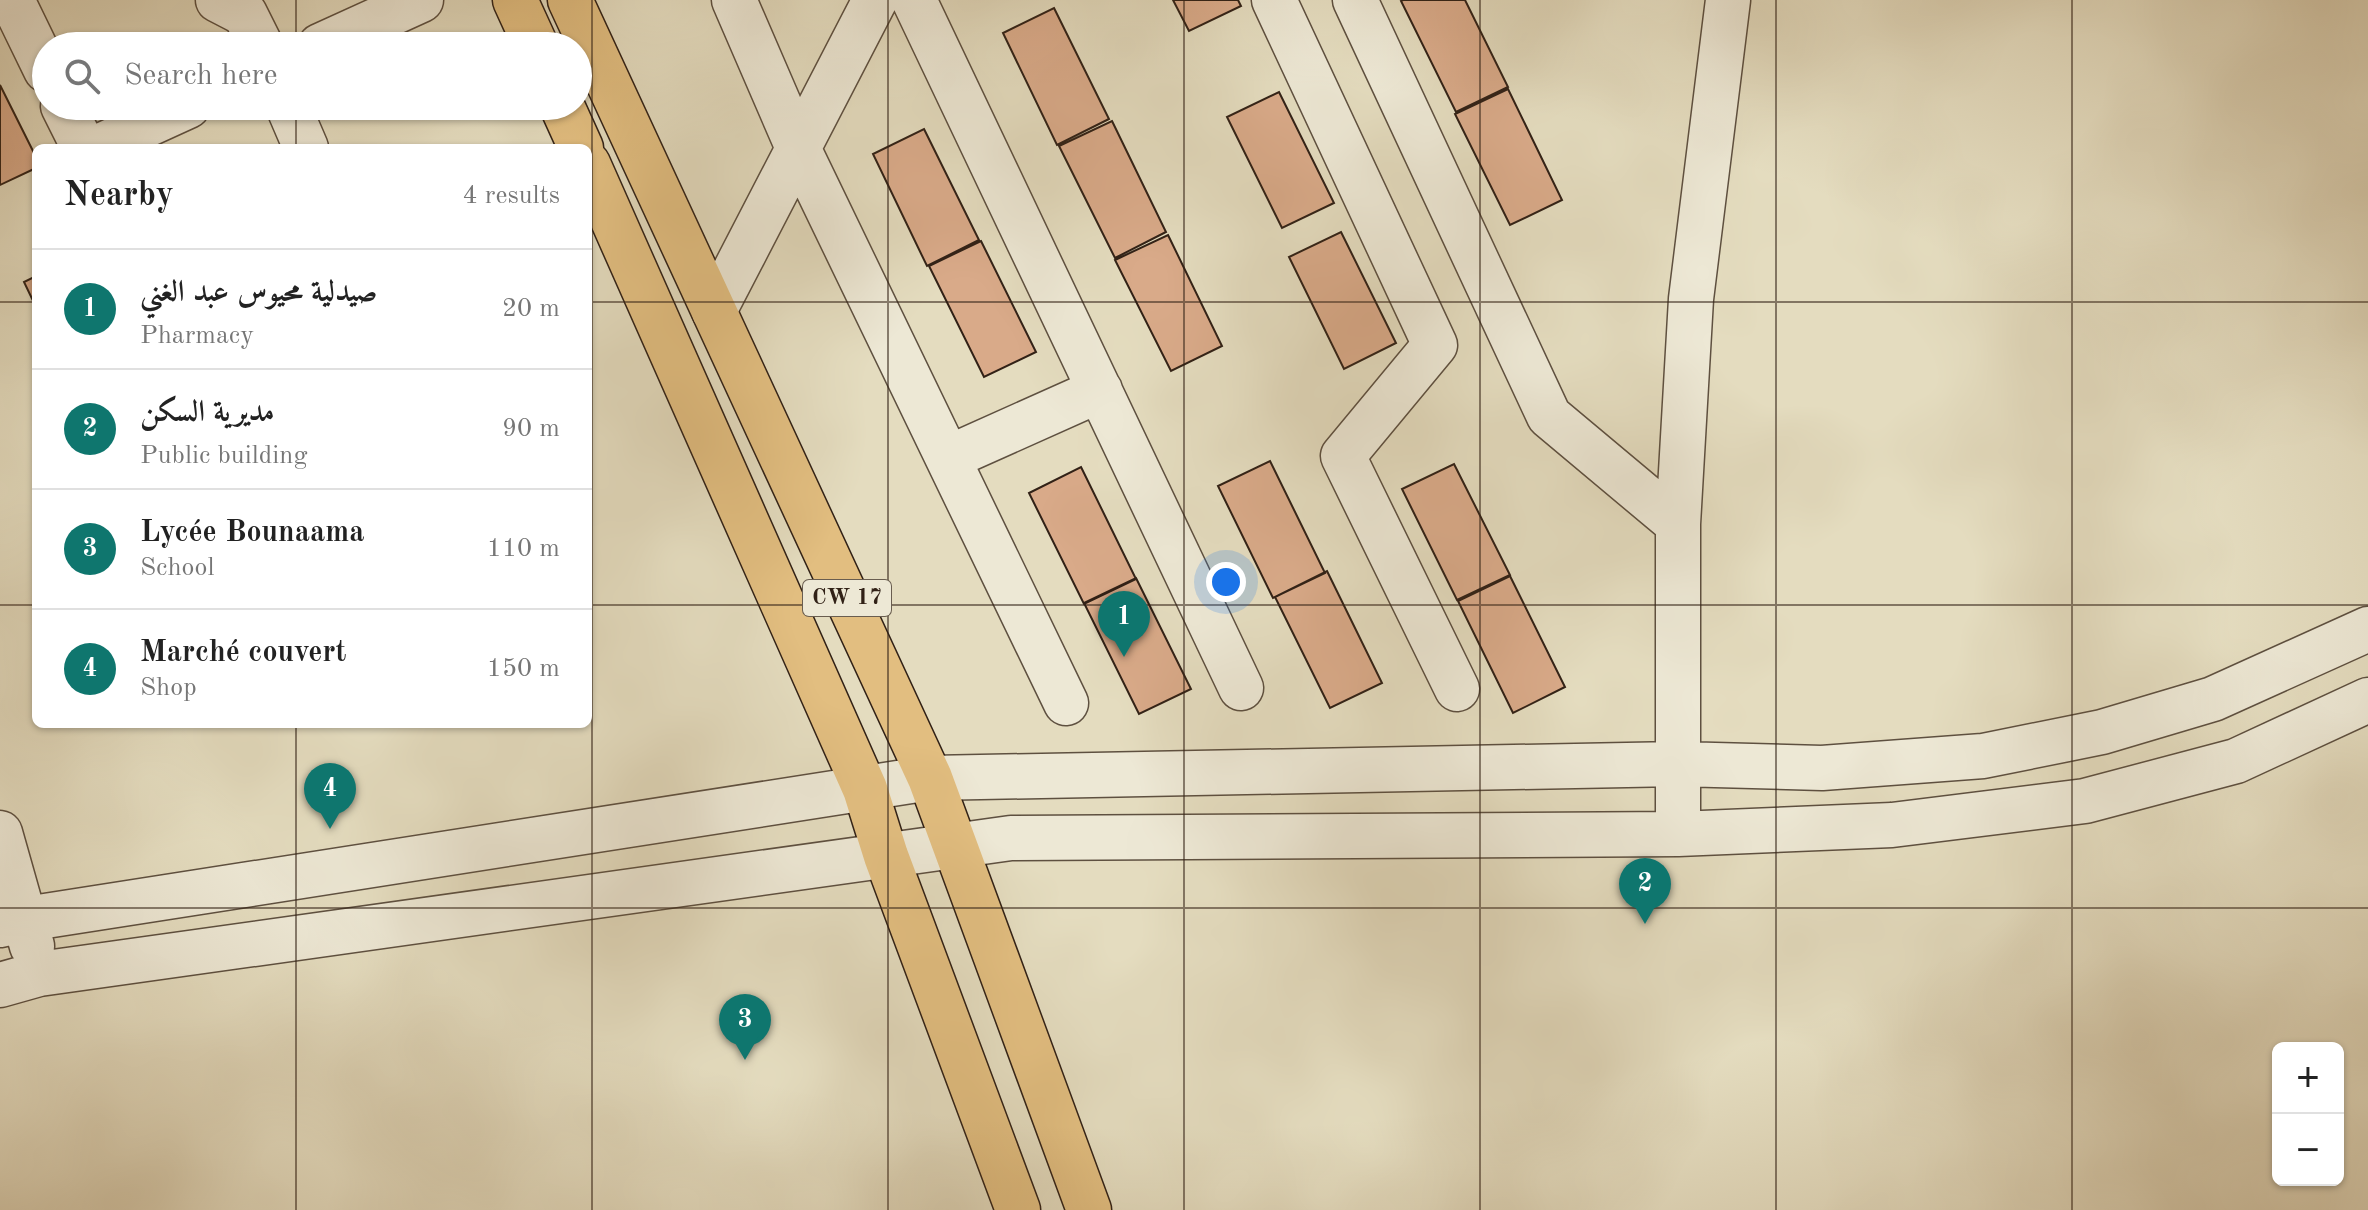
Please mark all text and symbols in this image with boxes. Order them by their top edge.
search box [32,32,592,120]
icon: search [60,54,104,98]
text: Search here [124,61,278,91]
text: Nearby [64,179,174,213]
text: 4 results [462,183,560,209]
text: صيدلية محيوس عبد الغني [140,278,377,308]
text: 1 [82,296,98,322]
text: 20 m [502,296,560,322]
text: Pharmacy [140,323,254,349]
text: مديرية السكن [140,398,274,428]
text: 2 [82,416,98,442]
text: 90 m [502,416,560,442]
text: Public building [140,443,307,469]
text: Lycée Bounaama [140,518,364,548]
text: 3 [82,536,98,562]
text: 110 m [487,536,560,562]
text: School [140,555,214,581]
your location [1206,562,1246,602]
road number: CW 17 [803,580,891,616]
pin: 1 [1098,591,1150,657]
text: Marché couvert [140,638,346,668]
text: 4 [82,656,98,682]
text: 150 m [487,656,560,682]
text: Shop [140,675,197,701]
pin: 4 [304,763,356,829]
pin: 2 [1619,858,1671,924]
pin: 3 [719,994,771,1060]
map controls [2272,1042,2344,1186]
button: + [2272,1042,2344,1114]
button: − [2272,1114,2344,1186]

